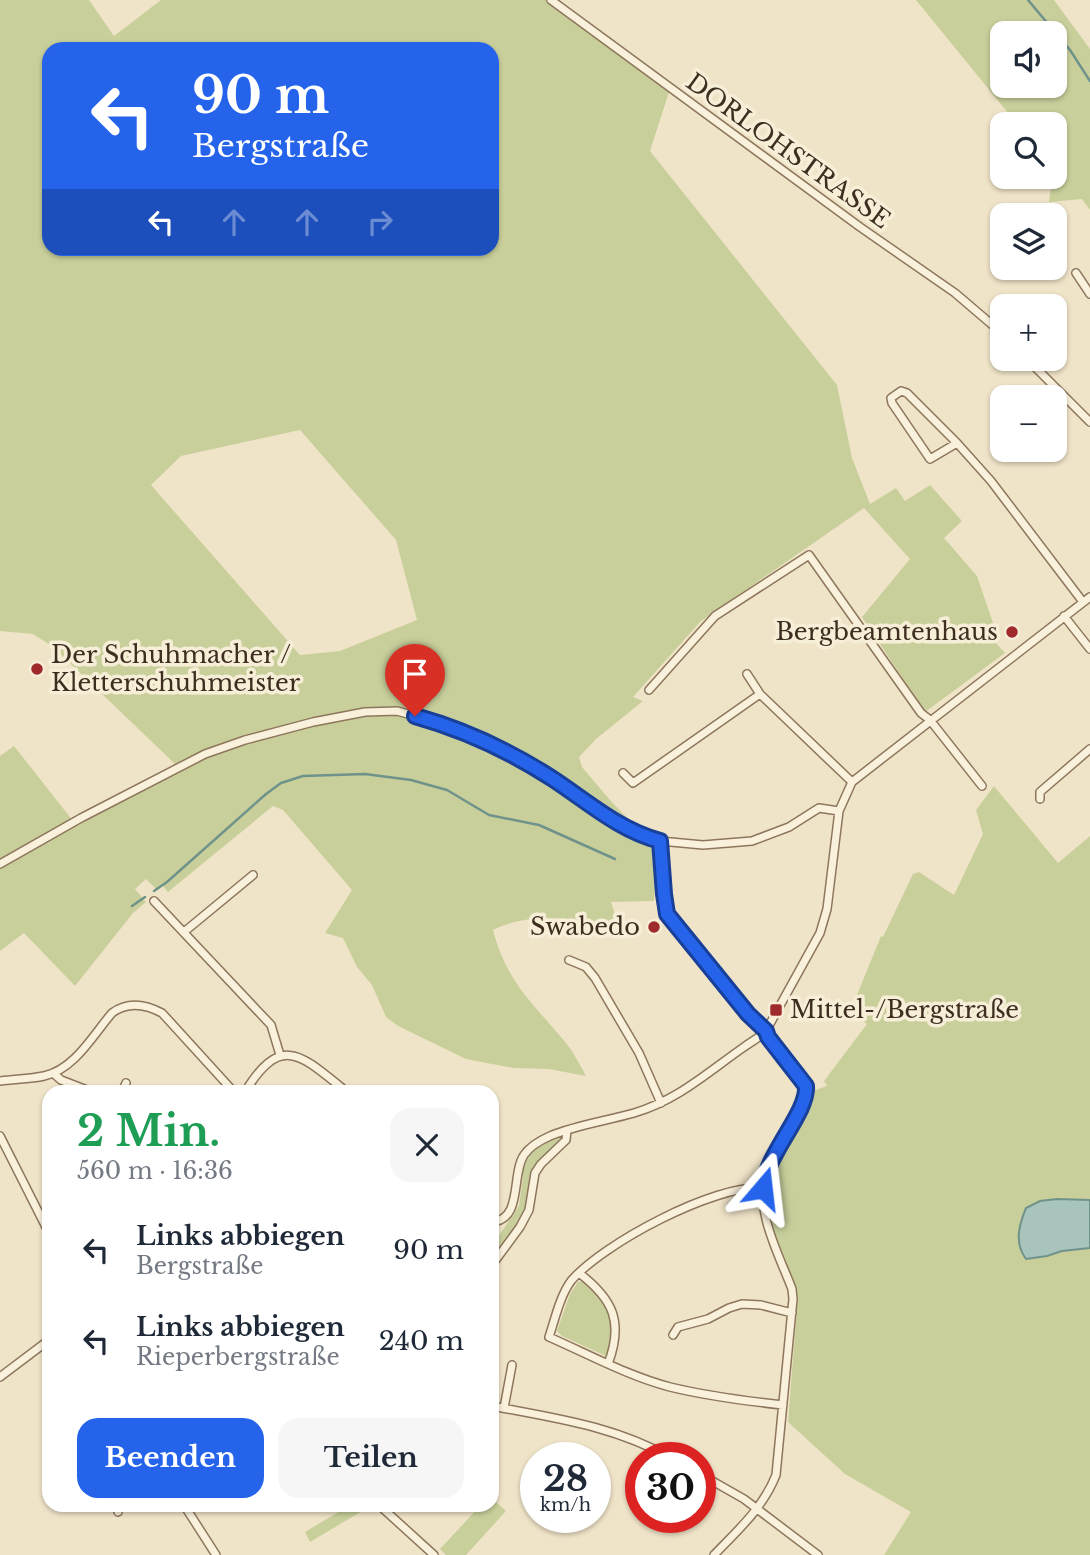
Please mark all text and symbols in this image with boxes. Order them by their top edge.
map controls [990,21,1067,462]
button: sound [990,21,1067,98]
text: 90 m [192,65,329,126]
street label: DORLOHSTRASSE [681,67,896,234]
icon: left [77,70,168,161]
button: search [990,112,1067,189]
text: Bergstraße [192,126,369,166]
icon: left [142,203,180,241]
icon: ahead [215,203,253,241]
icon: ahead [288,203,326,241]
icon: right [361,203,399,241]
button: layers [990,203,1067,280]
button: + [990,294,1067,371]
button: − [990,385,1067,462]
place label: Bergbeamtenhaus [775,617,998,646]
marker: Bergbeamtenhaus [1004,624,1020,640]
place label: Der Schuhmacher / Kletterschuhmeister [51,640,301,697]
pin [385,644,445,716]
icon: arrive [396,655,434,693]
marker: Der Schuhmacher / Kletterschuhmeister [29,661,45,677]
place label: Swabedo [530,912,640,941]
marker: Swabedo [646,919,662,935]
place label: Mittel-/Bergstraße [790,995,1019,1024]
marker: Mittel-/Bergstraße [768,1002,784,1018]
text: 2 Min. [77,1105,220,1157]
button: close [390,1108,464,1182]
position arrow [726,1151,800,1225]
text: 560 m · 16:36 [77,1157,233,1185]
text: Links abbiegen [136,1220,345,1252]
icon: left [77,1231,115,1269]
text: 90 m [393,1234,464,1266]
text: Bergstraße [136,1252,263,1280]
text: Links abbiegen [136,1311,345,1343]
icon: left [77,1322,115,1360]
text: 240 m [379,1325,464,1357]
text: Rieperbergstraße [136,1343,340,1371]
button: Beenden [77,1418,264,1498]
button: Teilen [278,1418,464,1498]
speed limit sign: 30 [625,1442,716,1533]
text: 28 [543,1457,588,1500]
text: km/h [540,1494,591,1516]

